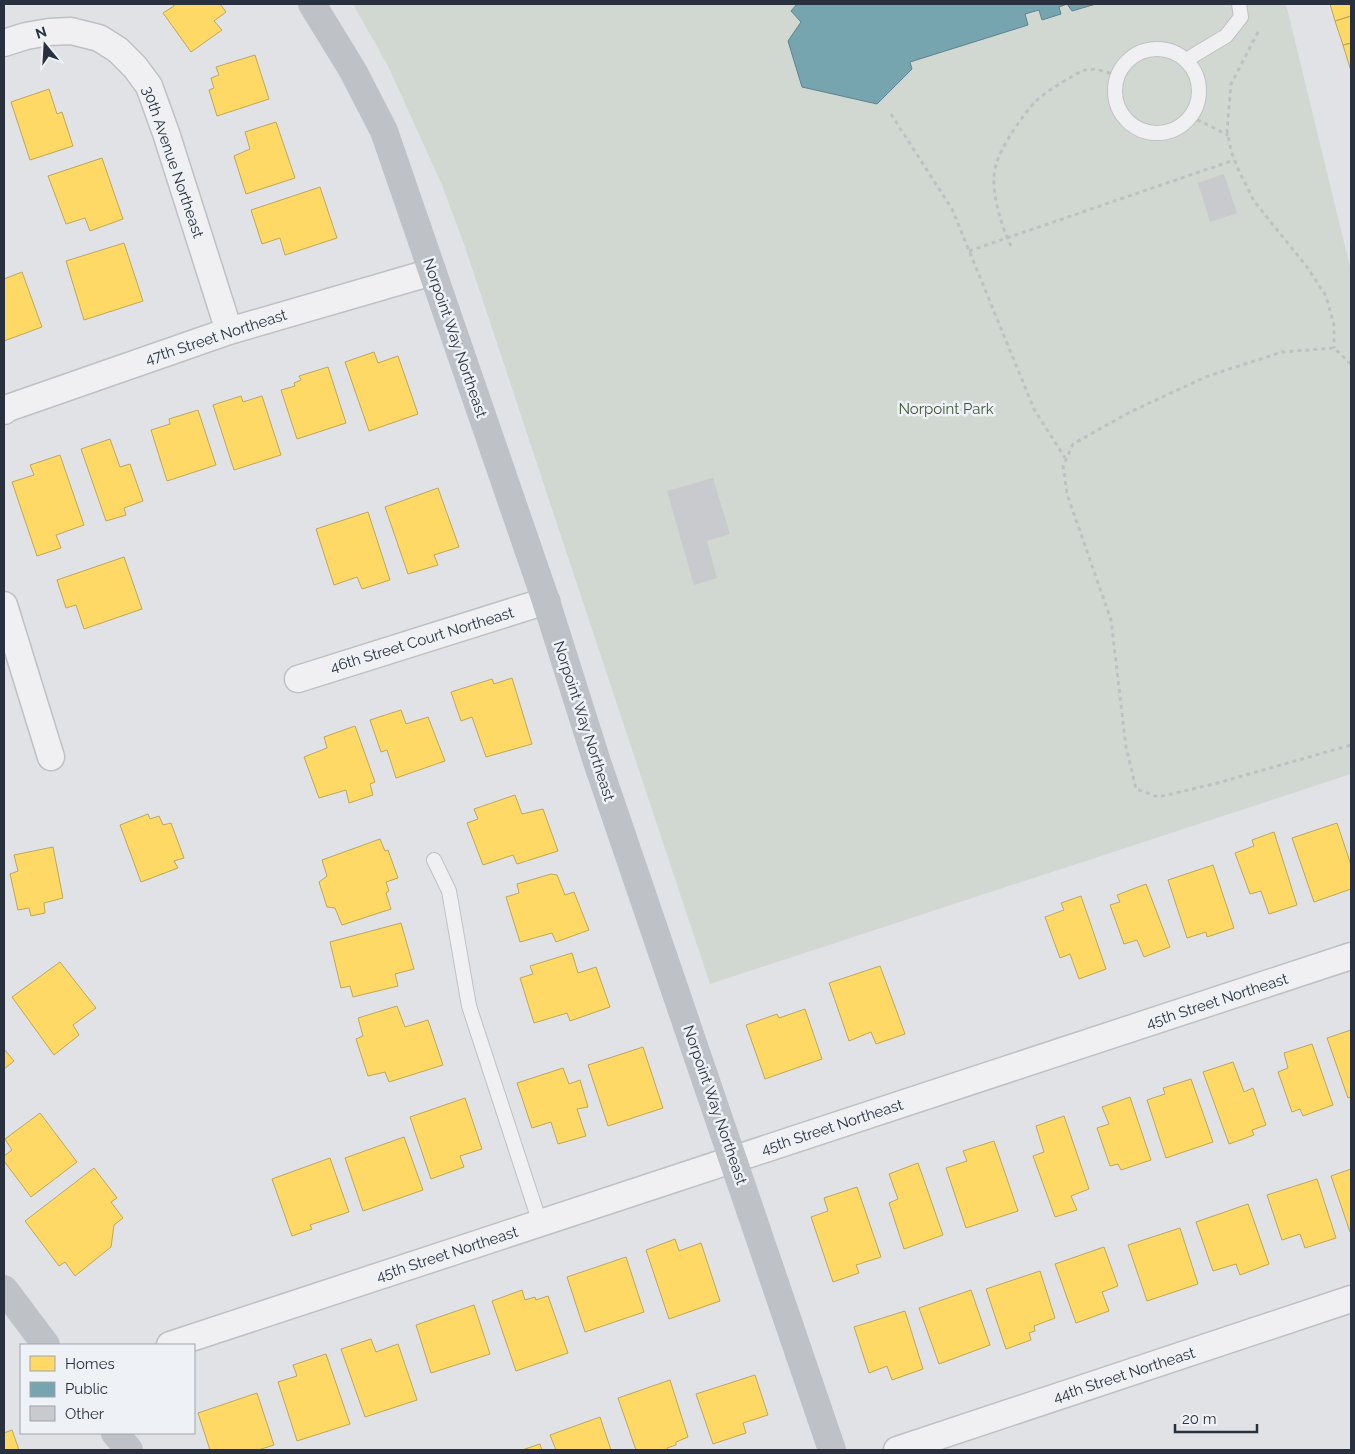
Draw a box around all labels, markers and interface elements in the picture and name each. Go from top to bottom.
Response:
north arrow [20,20,70,70]
text: N [33,23,49,42]
street label: 30th Avenue Northeast [139,84,207,240]
street label: Norpoint Way Northeast [419,256,491,420]
street label: 47th Street Northeast [143,306,289,368]
park label: Norpoint Park [898,400,994,418]
street label: 46th Street Court Northeast [328,603,516,677]
street label: Norpoint Way Northeast [550,639,618,803]
street label: 45th Street Northeast [1144,970,1290,1032]
street label: Norpoint Way Northeast [679,1023,751,1187]
street label: 45th Street Northeast [759,1096,905,1158]
street label: 45th Street Northeast [374,1223,520,1285]
legend [20,1344,195,1434]
street label: 44th Street Northeast [1051,1344,1197,1406]
text: Homes [65,1355,115,1373]
text: Public [65,1380,108,1398]
scale bar [1175,1402,1258,1434]
text: Other [65,1405,105,1423]
text: 20 m [1182,1410,1217,1428]

